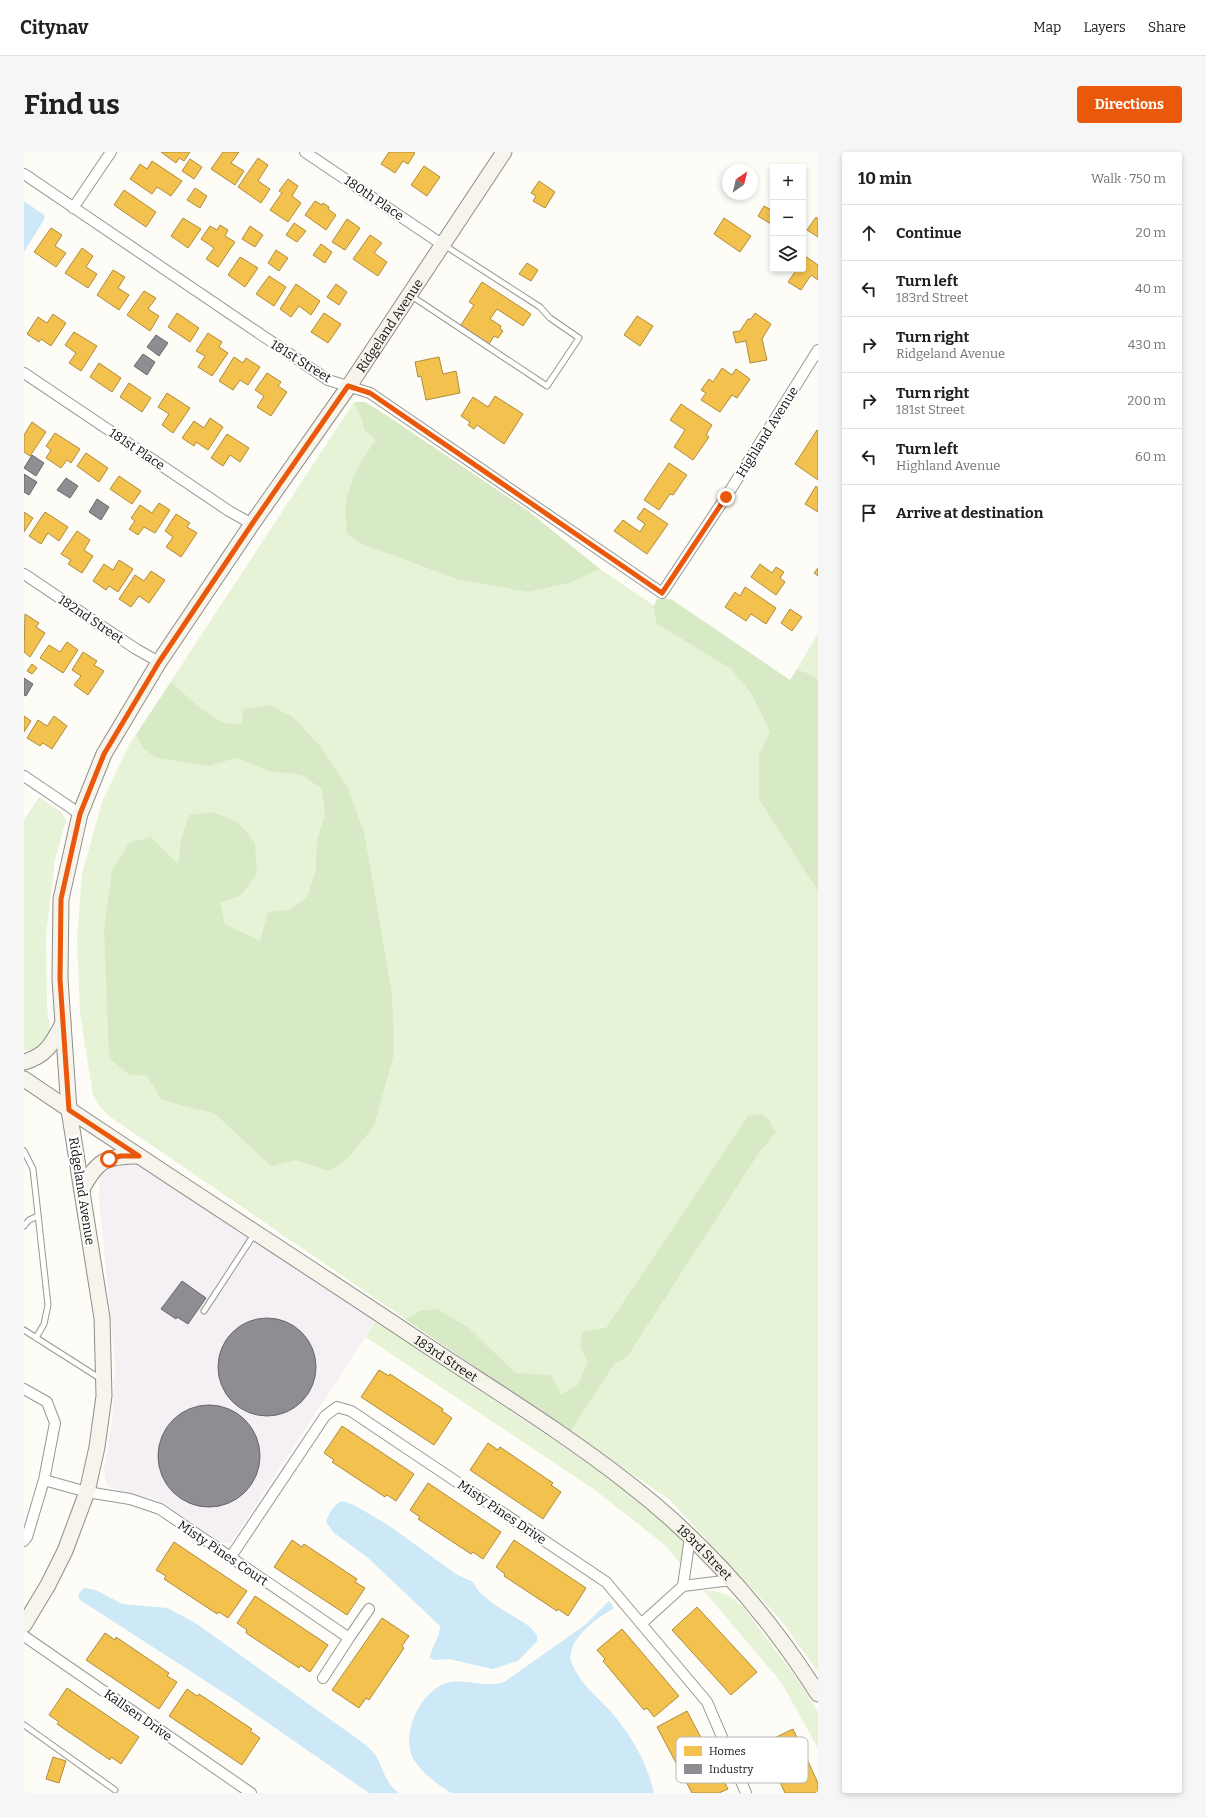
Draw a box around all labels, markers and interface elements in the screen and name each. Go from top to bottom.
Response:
text: Citynav [20,16,88,39]
text: Map [1033,19,1061,36]
text: Layers [1083,19,1126,36]
text: Share [1148,19,1186,36]
button: Directions [1077,86,1182,123]
text: Find us [24,88,120,121]
north arrow [722,164,758,200]
map controls [770,164,806,272]
button: + [770,164,806,200]
text: 10 min [858,168,912,189]
text: Walk · 750 m [1091,171,1166,186]
street label: 180th Place [341,173,407,223]
button: − [770,200,806,236]
icon: ahead [858,222,880,244]
text: Continue [896,224,962,242]
text: 20 m [1136,225,1166,240]
button: layers [770,236,806,272]
text: Turn left [896,272,958,290]
street label: Ridgeland Avenue [353,276,426,375]
icon: left [858,278,880,300]
text: 40 m [1135,281,1166,296]
text: 183rd Street [896,290,968,305]
text: Turn right [896,328,969,346]
icon: right [858,334,880,356]
street label: 181st Street [268,336,334,386]
text: 430 m [1128,337,1166,352]
text: Ridgeland Avenue [896,346,1005,361]
street label: Highland Avenue [733,384,801,480]
text: Turn right [896,384,969,402]
icon: right [858,390,880,412]
text: 200 m [1127,393,1166,408]
text: 181st Street [896,402,965,417]
street label: 181st Place [106,425,168,473]
text: Turn left [896,440,958,458]
icon: left [858,446,880,468]
text: 60 m [1135,449,1166,464]
text: Highland Avenue [896,458,1000,473]
route end [717,488,735,506]
icon: arrive [858,502,880,524]
text: Arrive at destination [896,504,1043,522]
street label: 182nd Street [56,592,127,646]
street label: Ridgeland Avenue [66,1136,98,1246]
route start [100,1150,118,1168]
street label: 183rd Street [412,1332,481,1384]
street label: Misty Pines Drive [455,1477,549,1547]
street label: Misty Pines Court [175,1517,271,1589]
street label: 183rd Street [674,1521,736,1583]
street label: Kallsen Drive [101,1686,175,1744]
legend [676,1737,808,1783]
text: Homes [709,1745,746,1758]
text: Industry [709,1763,753,1776]

